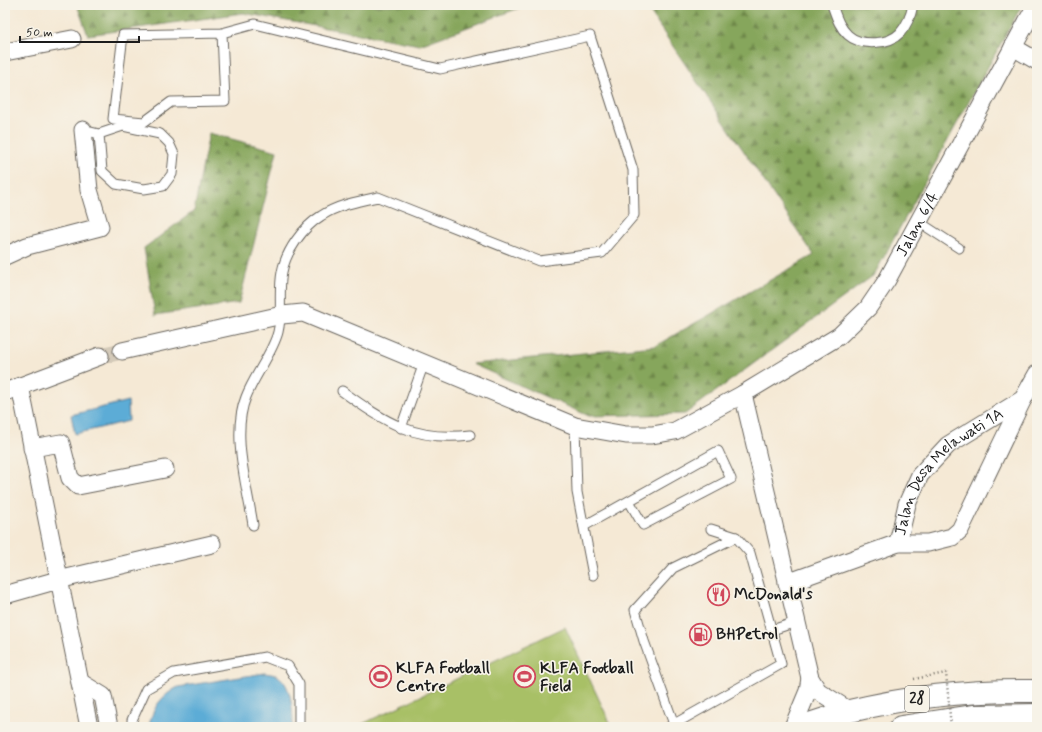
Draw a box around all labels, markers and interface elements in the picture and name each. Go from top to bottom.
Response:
scale bar [20,18,139,44]
text: 50 m [26,25,53,41]
street label: Jalan 6/4 [891,188,943,260]
street label: Jalan Desa Melawati 1A [890,403,1007,537]
restaurant icon: McDonald's [705,581,731,607]
place label: McDonald's [734,584,813,605]
fuel station icon: BHPetrol [687,621,713,647]
place label: BHPetrol [716,624,778,645]
place label: KLFA Football Centre [396,658,490,697]
place label: KLFA Football Field [540,658,634,697]
sports icon: KLFA Football Centre [368,664,394,690]
sports icon: KLFA Football Field [512,664,538,690]
road number: 28 [905,686,929,712]

